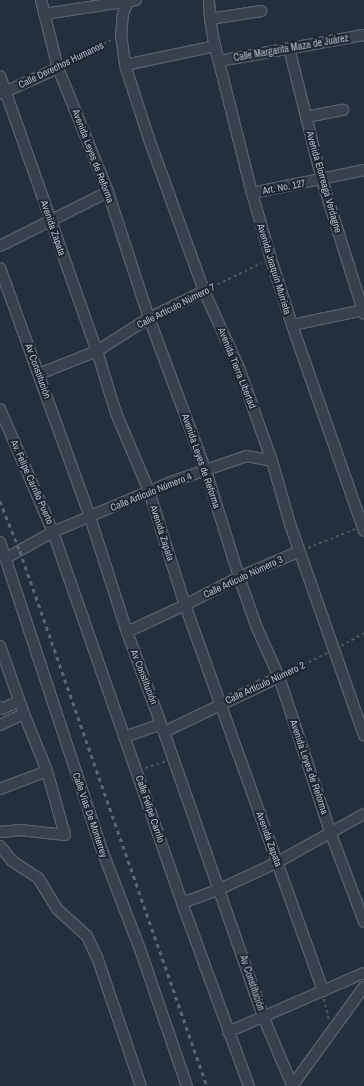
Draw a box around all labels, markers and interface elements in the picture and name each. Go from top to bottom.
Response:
street label: Calle Margarita Maza de Juárez [233,32,349,64]
street label: Calle Derechos Humanos [16,39,106,91]
street label: Avenida Leyes de Reforma [70,108,116,204]
street label: Avenida Elorreaga Verdagne [304,130,344,234]
street label: Art. No. 127 [261,177,307,197]
street label: Avenida Zapata [38,199,68,257]
street label: Avenida Joaquín Murrieta [254,222,294,316]
street label: Calle Artículo Número 7 [134,281,218,331]
street label: Avenida Tierra Libertad [215,326,259,410]
street label: Av Constitución [22,342,54,400]
street label: Avenida Leyes de Reforma [179,412,223,510]
street label: Av. Felipe Carrillo Puerto [8,438,56,526]
street label: Calle Artículo Número 4 [108,470,194,514]
street label: Avenida Zapata [147,504,177,562]
street label: Calle Artículo Número 3 [201,553,285,601]
street label: Av Constitución [128,648,160,706]
street label: Calle Artículo Número 2 [223,659,307,707]
street label: Avenida Leyes de Reforma [287,718,331,816]
street label: Calle Vías De Monterrey [70,771,110,859]
street label: Calle Felipe Carrilo [133,774,167,844]
street label: Avenida Zapata [253,810,285,868]
street label: Av Constitución [237,954,267,1012]

